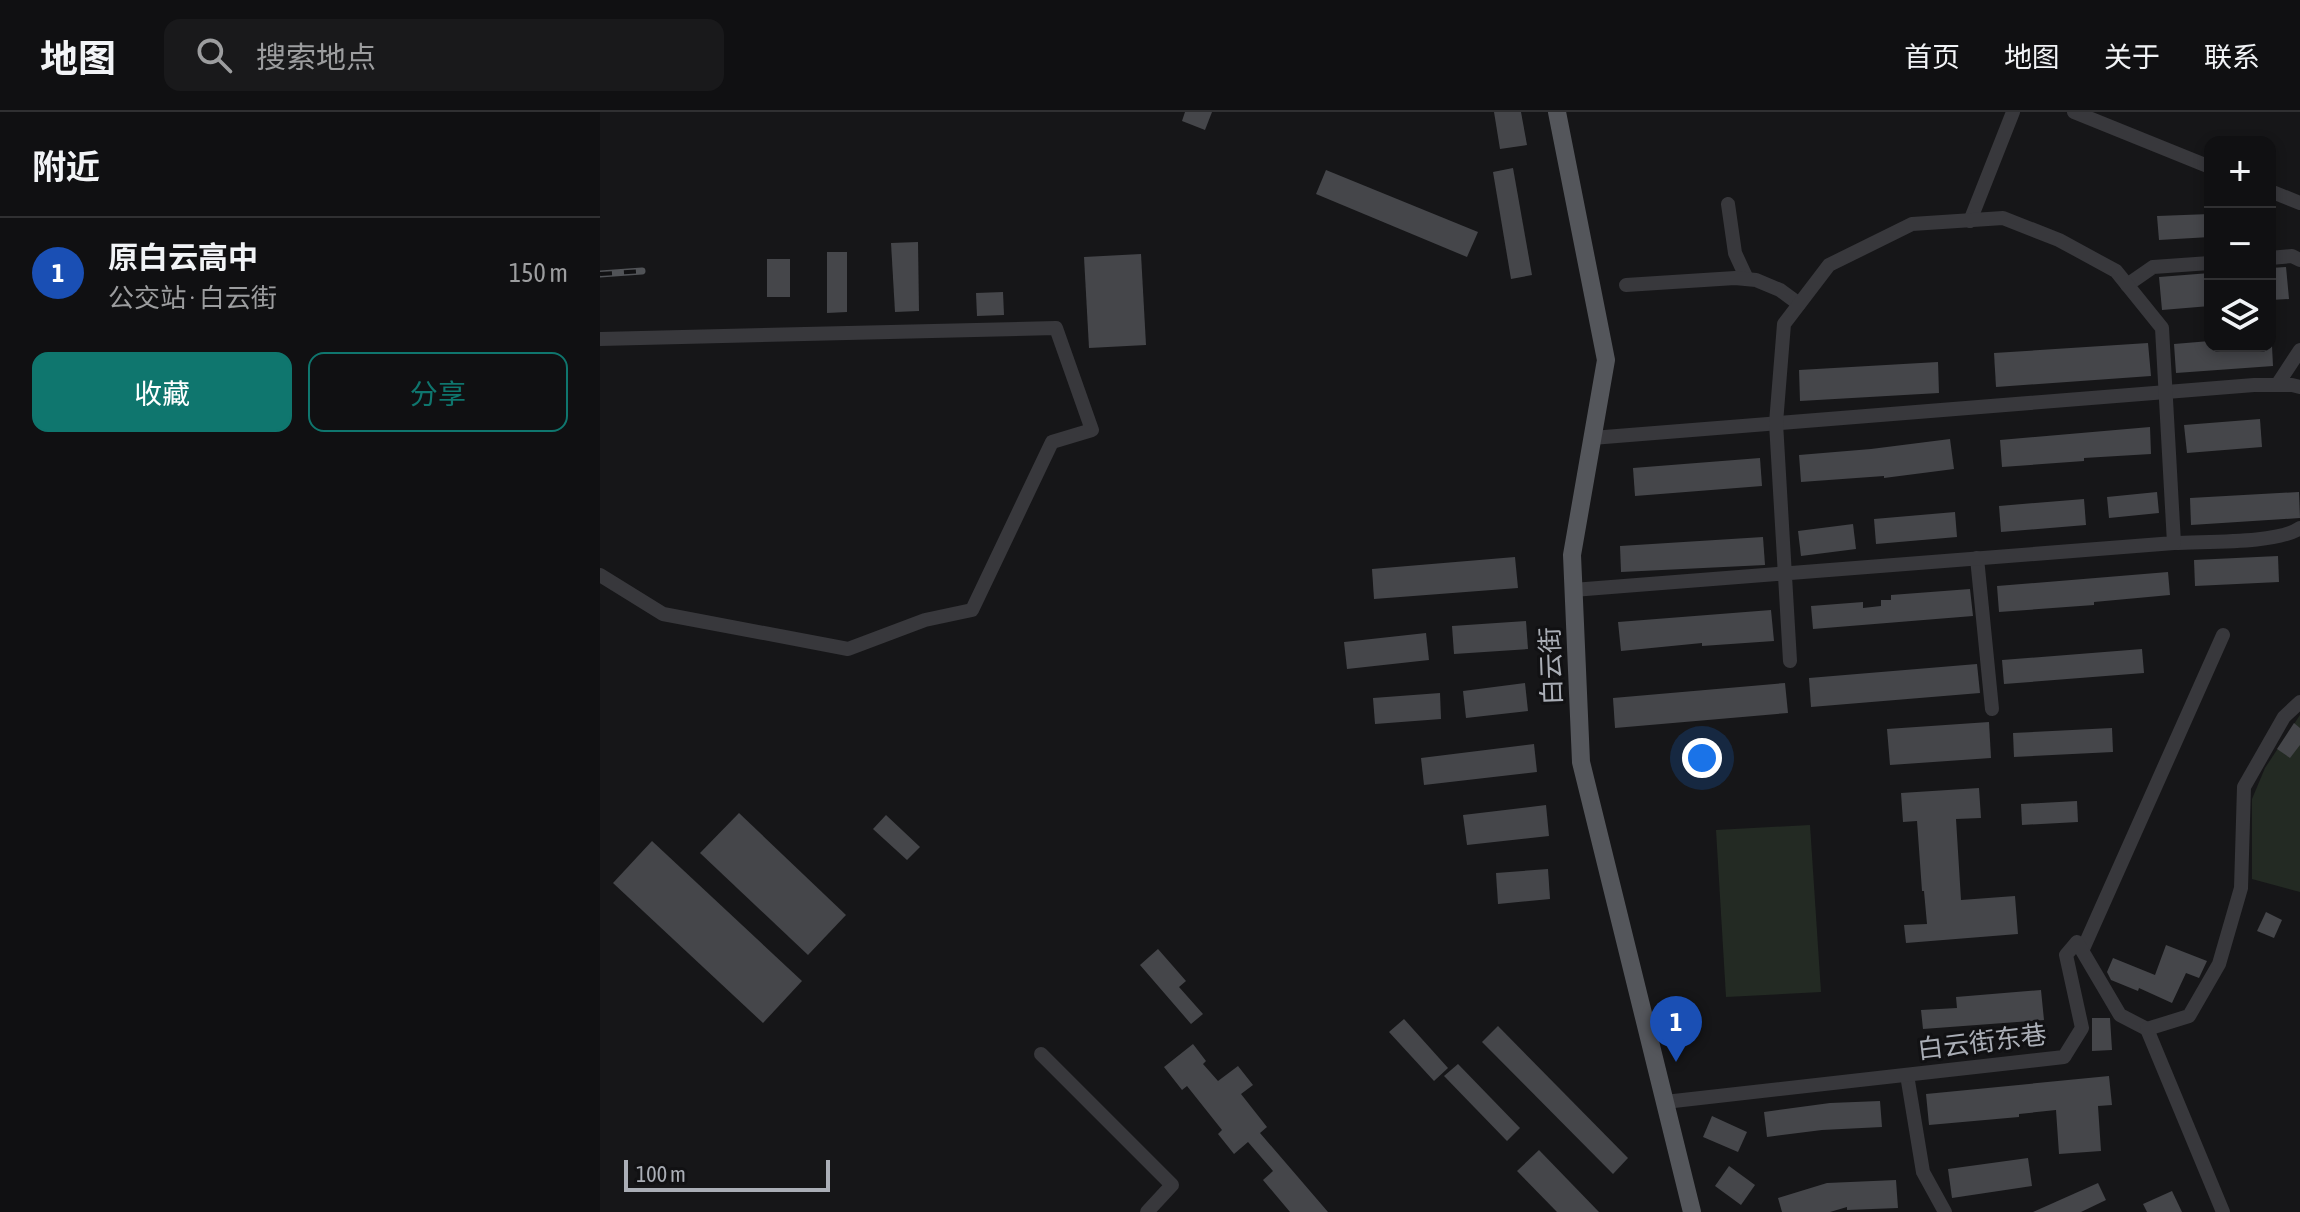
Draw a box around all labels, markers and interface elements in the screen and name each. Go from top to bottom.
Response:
search box [164,19,724,91]
icon: search [192,33,236,77]
text: 地图 [40,37,116,80]
text: 搜索地点 [256,40,376,74]
text: 首页 [1904,41,1960,73]
text: 地图 [2004,41,2060,73]
text: 关于 [2104,41,2160,73]
text: 联系 [2204,41,2260,73]
map controls [2204,136,2276,352]
button: + [2204,136,2276,208]
text: 附近 [32,147,100,186]
button: − [2204,208,2276,280]
text: 原白云高中 [108,240,258,274]
text: 1 [52,258,64,288]
text: 150 m [509,258,568,288]
button: layers [2204,280,2276,352]
text: 公交站 · 白云街 [108,283,277,313]
button: 收藏 [32,352,292,432]
button: 分享 [308,352,568,432]
street label: 白云街 [1535,626,1567,706]
your location [1682,738,1722,778]
pin: 1 [1650,996,1702,1062]
street label: 白云街东巷 [1916,1019,2048,1065]
scale bar [624,1156,830,1192]
text: 100 m [636,1161,686,1187]

